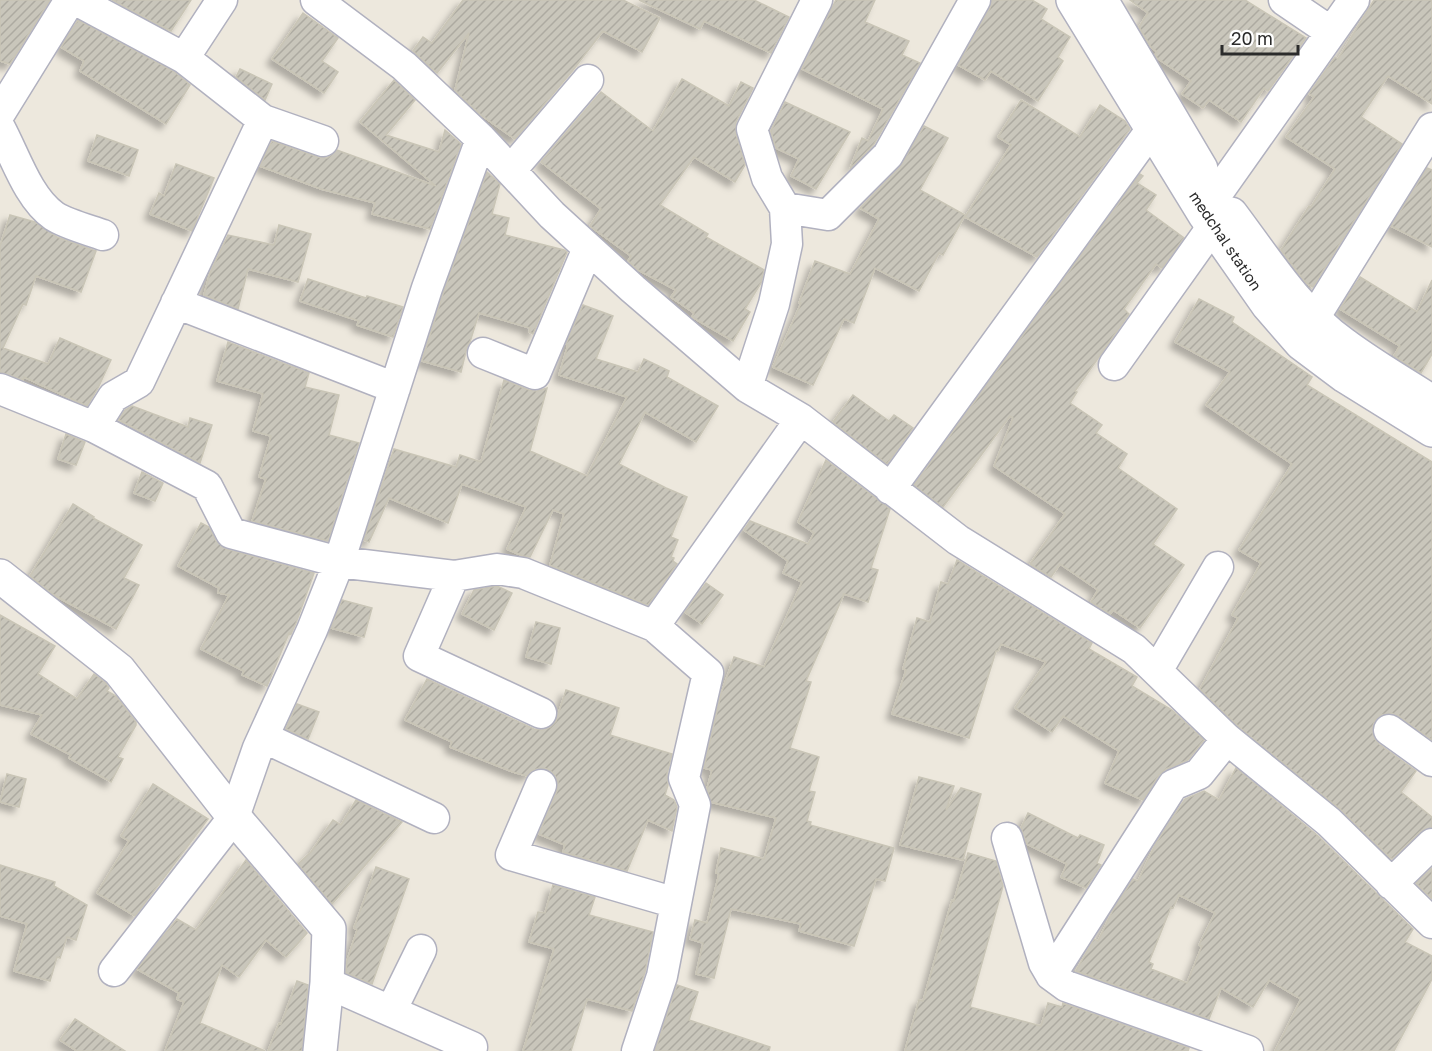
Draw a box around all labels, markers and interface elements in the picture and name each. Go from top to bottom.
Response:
scale bar [1222,18,1298,56]
text: 20 m [1231,27,1273,49]
street label: medchal station [1186,187,1266,294]

